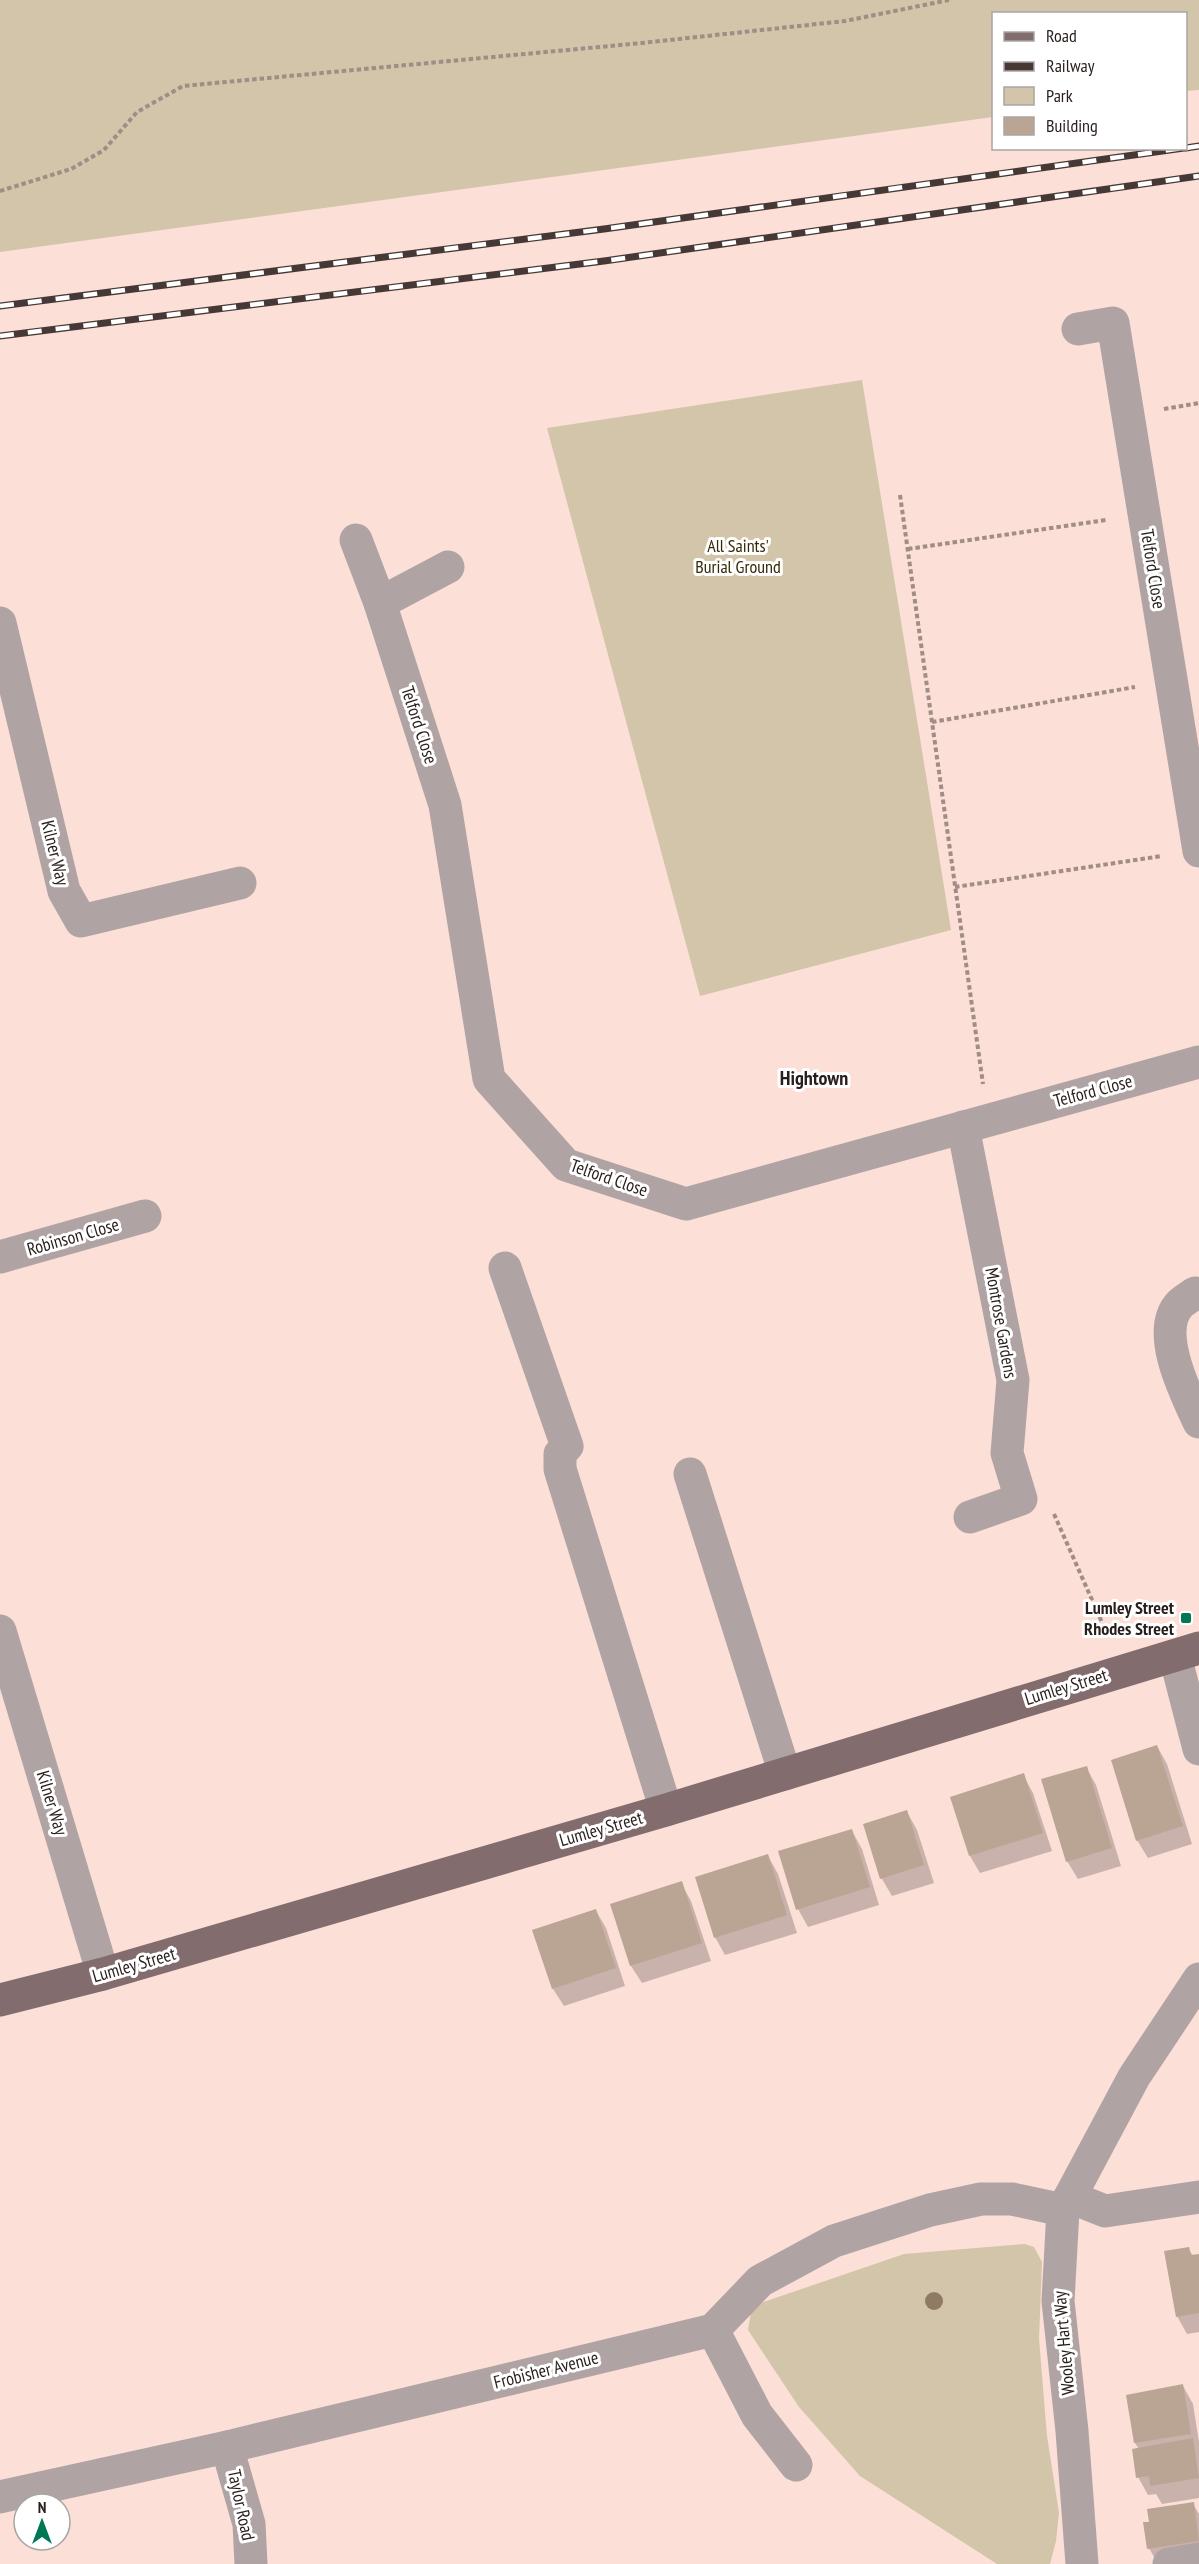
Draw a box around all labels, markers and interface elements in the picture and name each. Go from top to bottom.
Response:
legend [992,12,1187,150]
text: Road [1046,24,1077,47]
text: Railway [1046,54,1095,77]
text: Park [1046,84,1073,107]
text: Building [1046,114,1098,137]
street label: Telford Close [1136,527,1171,610]
park label: All Saints' Burial Ground [695,534,781,578]
street label: Telford Close [396,683,443,767]
street label: Kilner Way [36,818,75,888]
district label: Hightown [780,1065,848,1091]
street label: Telford Close [1051,1069,1135,1112]
street label: Telford Close [567,1154,651,1201]
street label: Robinson Close [24,1212,122,1261]
street label: Montrose Gardens [980,1266,1023,1380]
place label: Lumley Street Rhodes Street [1084,1596,1175,1640]
marker: Lumley Street Rhodes Street [1179,1611,1193,1625]
street label: Lumley Street [1022,1663,1110,1710]
street label: Kilner Way [32,1768,73,1838]
street label: Lumley Street [557,1806,645,1851]
street label: Lumley Street [90,1942,178,1987]
street label: Wooley Hart Way [1047,2290,1080,2396]
street label: Frobisher Avenue [491,2345,601,2394]
street label: Taylor Road [223,2467,260,2542]
north arrow [12,2492,72,2552]
text: N [38,2497,46,2517]

